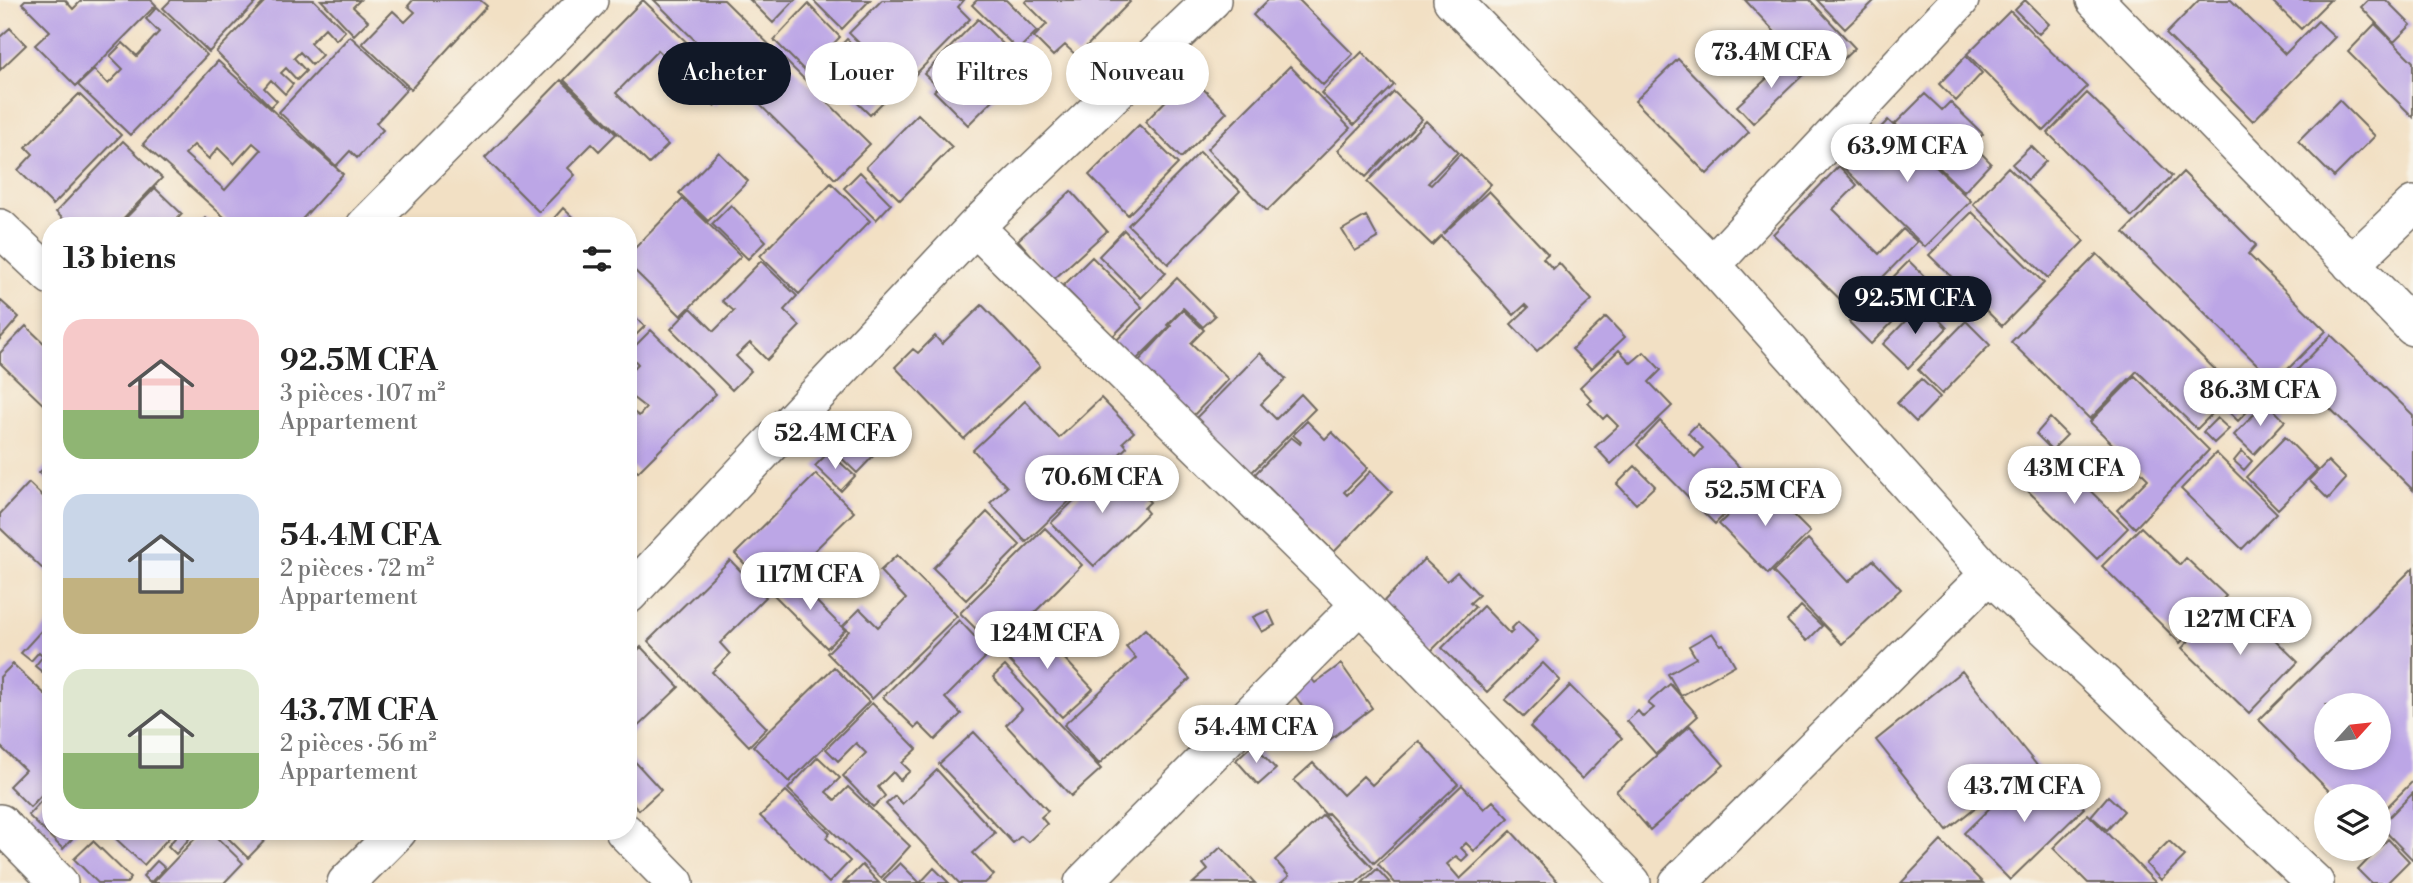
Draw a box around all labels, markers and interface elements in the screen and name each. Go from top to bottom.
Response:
pin: 73.4M CFA [1691,31,1851,90]
text: 73.4M CFA [1711,39,1831,67]
chip: Acheter [658,42,791,105]
chip: Louer [805,42,918,105]
chip: Filtres [932,42,1052,105]
chip: Nouveau [1066,42,1209,105]
pin: 63.9M CFA [1827,124,1987,184]
text: 63.9M CFA [1847,133,1967,161]
text: 13 biens [63,240,176,278]
icon: filters [578,240,616,278]
pin: 92.5M CFA [1835,276,1995,336]
text: 92.5M CFA [1855,285,1975,313]
text: 92.5M CFA [280,342,438,380]
icon: home [119,347,203,431]
pin: 86.3M CFA [2180,368,2340,428]
text: 86.3M CFA [2200,377,2320,405]
text: 3 pièces · 107 m² [280,380,445,408]
text: Appartement [280,408,418,436]
pin: 52.4M CFA [755,412,915,471]
text: 52.4M CFA [774,420,896,448]
pin: 43M CFA [2009,447,2139,506]
text: 43M CFA [2024,455,2124,483]
pin: 70.6M CFA [1022,456,1182,515]
text: 70.6M CFA [1041,464,1163,492]
pin: 52.5M CFA [1685,468,1845,528]
text: 52.5M CFA [1705,477,1825,505]
text: 54.4M CFA [280,517,441,555]
icon: home [119,522,203,606]
pin: 117M CFA [738,552,882,612]
text: 2 pièces · 72 m² [280,555,434,583]
text: 117M CFA [757,561,863,589]
text: Appartement [280,583,418,611]
pin: 127M CFA [2168,598,2312,657]
text: 127M CFA [2185,606,2295,634]
pin: 124M CFA [975,612,1119,671]
text: 124M CFA [990,620,1104,648]
text: 43.7M CFA [280,692,437,730]
north arrow [2314,693,2390,770]
map controls [2314,693,2391,861]
icon: home [119,697,203,781]
pin: 54.4M CFA [1176,706,1336,765]
text: 54.4M CFA [1194,714,1318,742]
text: 2 pièces · 56 m² [280,730,437,758]
text: Appartement [280,758,418,786]
pin: 43.7M CFA [1944,764,2104,824]
text: 43.7M CFA [1964,773,2084,801]
button: layers [2314,784,2391,861]

